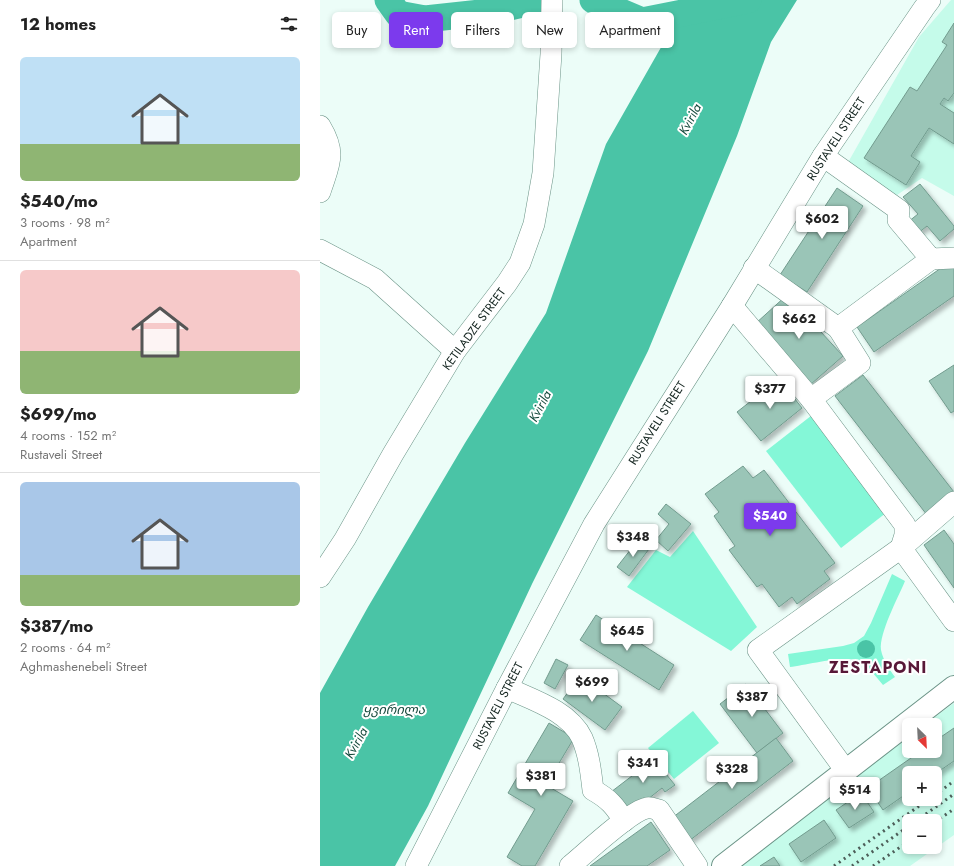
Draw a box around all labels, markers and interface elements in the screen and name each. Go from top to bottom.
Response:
text: 12 homes [20,12,96,36]
chip: Buy [332,12,381,48]
chip: Rent [389,12,443,48]
chip: Filters [451,12,514,48]
chip: New [522,12,577,48]
chip: Apartment [585,12,674,48]
icon: filters [278,13,300,35]
icon: home [124,83,196,155]
street label: RUSTAVELI STREET [802,93,870,184]
water label: Kvirila [674,100,706,138]
text: $540/mo [20,189,98,213]
pin: $602 [798,206,846,240]
text: $602 [805,209,839,228]
text: 3 rooms · 98 m² [20,213,110,232]
text: Apartment [20,232,77,251]
street label: KETILADZE STREET [438,284,510,374]
icon: home [124,296,196,368]
pin: $662 [775,306,823,340]
text: $662 [782,309,816,328]
pin: $377 [746,376,794,410]
street label: RUSTAVELI STREET [624,377,690,468]
text: $377 [754,379,786,398]
water label: Kvirila [524,387,556,425]
text: $699/mo [20,402,97,426]
text: 4 rooms · 152 m² [20,426,116,445]
text: Rustaveli Street [20,445,102,464]
pin: $540 [746,503,794,537]
text: $540 [753,506,787,525]
icon: home [124,508,196,580]
pin: $348 [609,524,657,558]
text: $348 [616,527,650,546]
text: $387/mo [20,614,93,638]
pin: $645 [603,618,651,652]
text: $645 [610,621,644,640]
text: 2 rooms · 64 m² [20,638,110,657]
district label: ZESTAPONI [829,656,927,679]
text: Aghmashenebeli Street [20,657,147,676]
street label: RUSTAVELI STREET [468,659,528,753]
pin: $699 [568,669,616,703]
text: $699 [575,672,609,691]
pin: $387 [728,684,776,718]
text: $387 [736,687,768,706]
water label: ყვირილა [363,700,426,719]
north arrow [902,718,942,758]
map controls [902,718,942,854]
water label: Kvirila [340,724,372,762]
pin: $341 [619,750,667,784]
text: $341 [627,753,659,772]
pin: $328 [708,756,756,790]
text: $328 [716,759,748,778]
pin: $381 [517,763,565,797]
text: $381 [526,766,556,785]
button: + [902,766,942,806]
pin: $514 [831,777,879,811]
text: $514 [839,780,871,799]
button: − [902,814,942,854]

